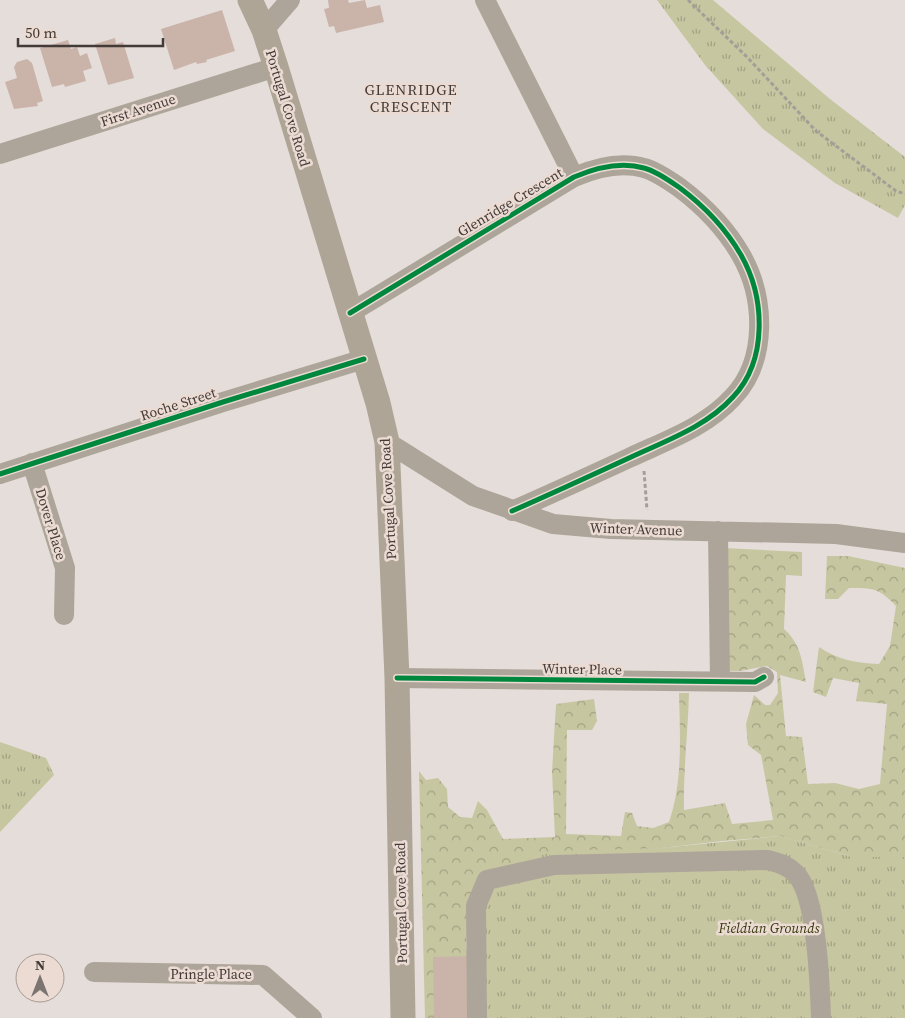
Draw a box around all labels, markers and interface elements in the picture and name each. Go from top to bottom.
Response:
scale bar [18,15,162,47]
text: 50 m [25,22,57,43]
street label: Portugal Cove Road [261,47,315,169]
district label: GLENRIDGE CRESCENT [365,79,457,117]
street label: First Avenue [98,88,178,132]
street label: Glenridge Crescent [454,162,567,241]
street label: Roche Street [138,382,219,426]
street label: Portugal Cove Road [375,438,401,560]
street label: Dover Place [31,486,71,562]
street label: Winter Avenue [589,517,683,541]
street label: Winter Place [542,658,622,680]
street label: Portugal Cove Road [390,842,412,964]
park label: Fieldian Grounds [718,918,820,938]
north arrow [15,953,65,1003]
text: N [35,955,45,975]
street label: Pringle Place [170,964,252,984]

